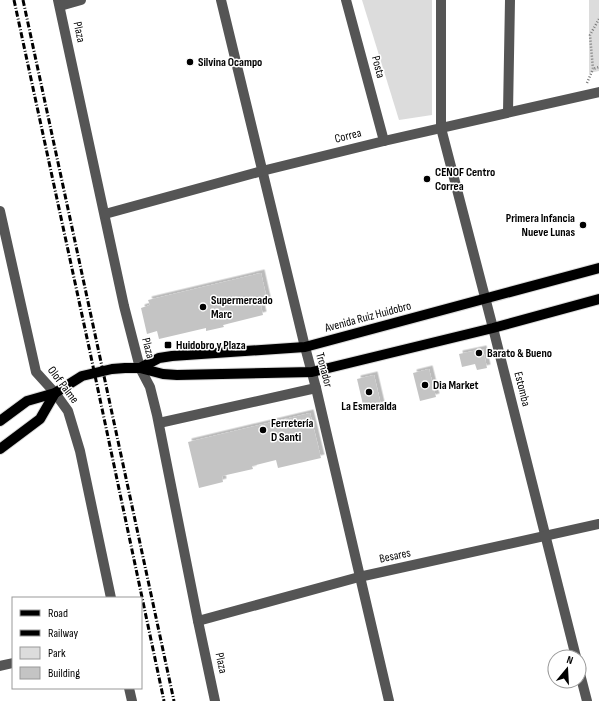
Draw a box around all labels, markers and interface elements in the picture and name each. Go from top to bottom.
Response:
street label: Plaza [69,20,89,44]
street label: Posta [368,54,388,80]
place label: Silvina Ocampo [198,55,262,70]
marker: Silvina Ocampo [185,57,195,67]
street label: Correa [333,125,363,147]
place label: CENOF Centro Correa [435,165,495,194]
marker: CENOF Centro Correa [422,174,432,184]
place label: Primera Infancia Nueve Lunas [506,211,575,240]
marker: Primera Infancia Nueve Lunas [578,220,588,230]
place label: Supermercado Marc [211,293,273,322]
street label: Avenida Ruiz Huidobro [322,298,413,336]
marker: Supermercado Marc [198,302,208,312]
street label: Plaza [138,336,158,360]
place label: Huidobro y Plaza [176,338,246,353]
marker: Huidobro y Plaza [163,340,173,350]
place label: Barato & Bueno [487,346,552,361]
marker: Barato & Bueno [474,348,484,358]
street label: Tronador [312,351,336,390]
street label: Olof Palme [44,363,82,407]
street label: Estomba [510,370,534,408]
place label: Dia Market [433,378,479,393]
marker: Dia Market [420,380,430,390]
marker: La Esmeralda [364,387,374,397]
place label: La Esmeralda [341,399,397,414]
place label: Ferretería D Santi [271,416,313,445]
marker: Ferretería D Santi [258,425,268,435]
street label: Besares [378,545,412,567]
legend [12,597,142,689]
text: Road [48,606,68,621]
text: Railway [48,626,79,641]
text: Park [48,646,66,661]
north arrow [547,649,587,689]
street label: Plaza [211,651,231,675]
text: N [565,653,575,667]
text: Building [48,666,80,681]

